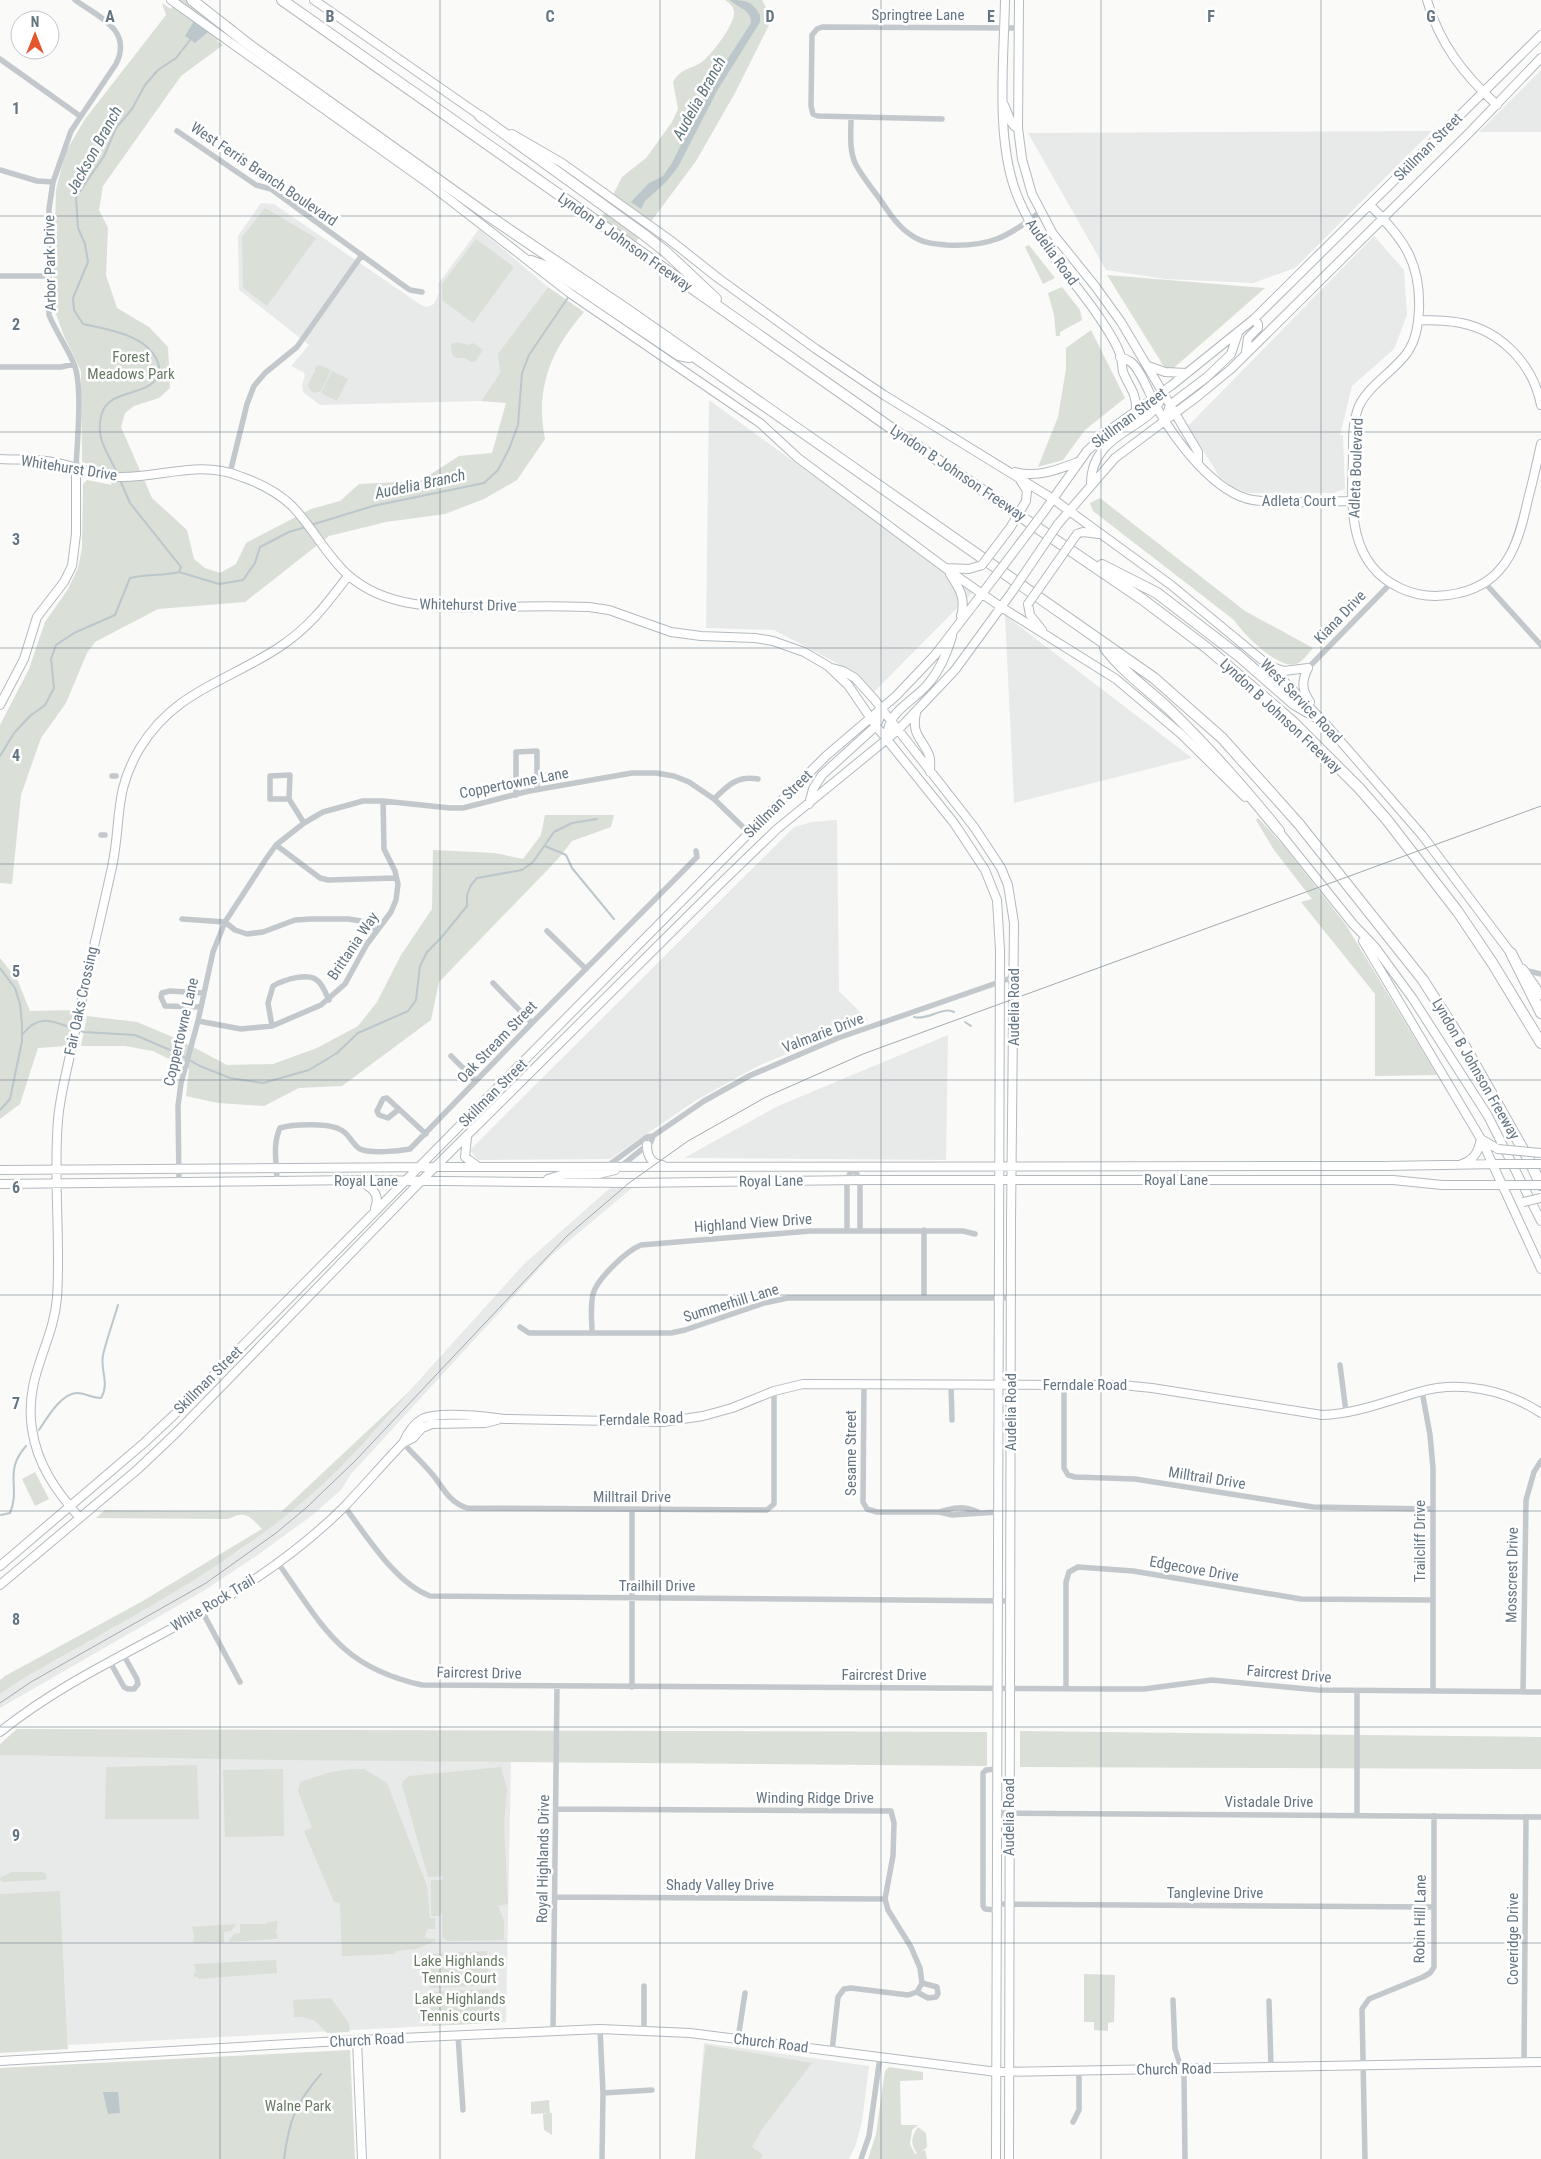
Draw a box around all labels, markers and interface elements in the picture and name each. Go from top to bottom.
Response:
street label: Springtree Lane [872,6,964,24]
text: A [105,7,115,26]
text: B [326,7,335,26]
text: C [545,7,555,26]
text: D [765,7,775,26]
text: E [987,7,995,26]
text: F [1207,7,1215,26]
text: G [1426,7,1436,26]
north arrow [10,10,60,60]
text: N [31,14,39,30]
water label: Audelia Branch [668,53,730,144]
text: 1 [12,99,20,118]
water label: Jackson Branch [62,103,126,197]
street label: Skillman Street [1390,109,1466,185]
street label: West Ferris Branch Boulevard [187,118,341,230]
street label: Lyndon B Johnson Freeway [554,189,696,295]
street label: Arbor Park Drive [40,215,60,311]
street label: Audelia Road [1022,215,1082,289]
text: 2 [12,315,20,334]
park label: Forest Meadows Park [87,348,175,383]
street label: Skillman Street [1088,384,1170,452]
street label: Adleta Boulevard [1345,418,1367,518]
street label: Lyndon B Johnson Freeway [887,421,1029,525]
street label: Whitehurst Drive [20,452,118,484]
water label: Audelia Branch [372,465,467,503]
street label: Adleta Court [1262,492,1336,510]
text: 3 [12,530,20,549]
street label: Kiana Drive [1310,587,1370,647]
street label: Whitehurst Drive [419,595,517,615]
street label: Lyndon B Johnson Freeway [1216,655,1346,777]
street label: West Service Road [1256,655,1346,747]
text: 4 [12,746,20,765]
street label: Coppertowne Lane [458,764,570,802]
street label: Skillman Street [740,766,816,842]
street label: Brittania Way [324,909,382,983]
street label: Fair Oaks Crossing [61,945,101,1057]
text: 5 [12,962,20,981]
street label: Audelia Road [1005,968,1023,1046]
street label: Coppertowne Lane [160,976,202,1088]
street label: Lyndon B Johnson Freeway [1428,995,1524,1143]
street label: Oak Stream Street [453,997,541,1087]
street label: Valmarie Drive [780,1009,866,1057]
street label: Skillman Street [455,1055,531,1131]
street label: Royal Lane [739,1171,803,1191]
street label: Royal Lane [1144,1171,1208,1189]
street label: Royal Lane [334,1172,398,1190]
text: 6 [12,1178,20,1197]
street label: Highland View Drive [693,1210,813,1236]
street label: Summerhill Lane [681,1280,781,1326]
street label: Skillman Street [170,1342,246,1418]
street label: Audelia Road [1002,1373,1020,1451]
street label: Ferndale Road [1043,1376,1127,1394]
text: 7 [12,1394,20,1413]
street label: Ferndale Road [598,1409,684,1429]
street label: Sesame Street [842,1410,860,1496]
street label: Milltrail Drive [1167,1463,1247,1493]
street label: Milltrail Drive [593,1488,671,1506]
street label: Trailcliff Drive [1411,1500,1429,1582]
street label: Mosscrest Drive [1502,1527,1522,1623]
street label: Edgecove Drive [1148,1552,1240,1586]
street label: White Rock Trail [168,1571,258,1635]
street label: Trailhill Drive [619,1577,695,1595]
text: 8 [12,1610,20,1629]
street label: Faircrest Drive [1246,1661,1332,1687]
street label: Faircrest Drive [436,1663,522,1683]
street label: Faircrest Drive [841,1666,927,1684]
street label: Audelia Road [1000,1778,1018,1856]
street label: Winding Ridge Drive [756,1789,874,1807]
street label: Vistadale Drive [1225,1793,1313,1811]
street label: Royal Highlands Drive [533,1795,553,1923]
text: 9 [12,1826,20,1845]
street label: Robin Hill Lane [1410,1874,1430,1964]
street label: Shady Valley Drive [666,1876,774,1894]
street label: Tanglevine Drive [1167,1884,1263,1902]
street label: Coveridge Drive [1504,1893,1522,1985]
park label: Lake Highlands Tennis Court [414,1952,505,1987]
park label: Lake Highlands Tennis courts [415,1990,506,2025]
street label: Church Road [329,2029,405,2051]
street label: Church Road [733,2029,809,2057]
street label: Church Road [1136,2059,1212,2079]
park label: Walne Park [265,2097,331,2115]

